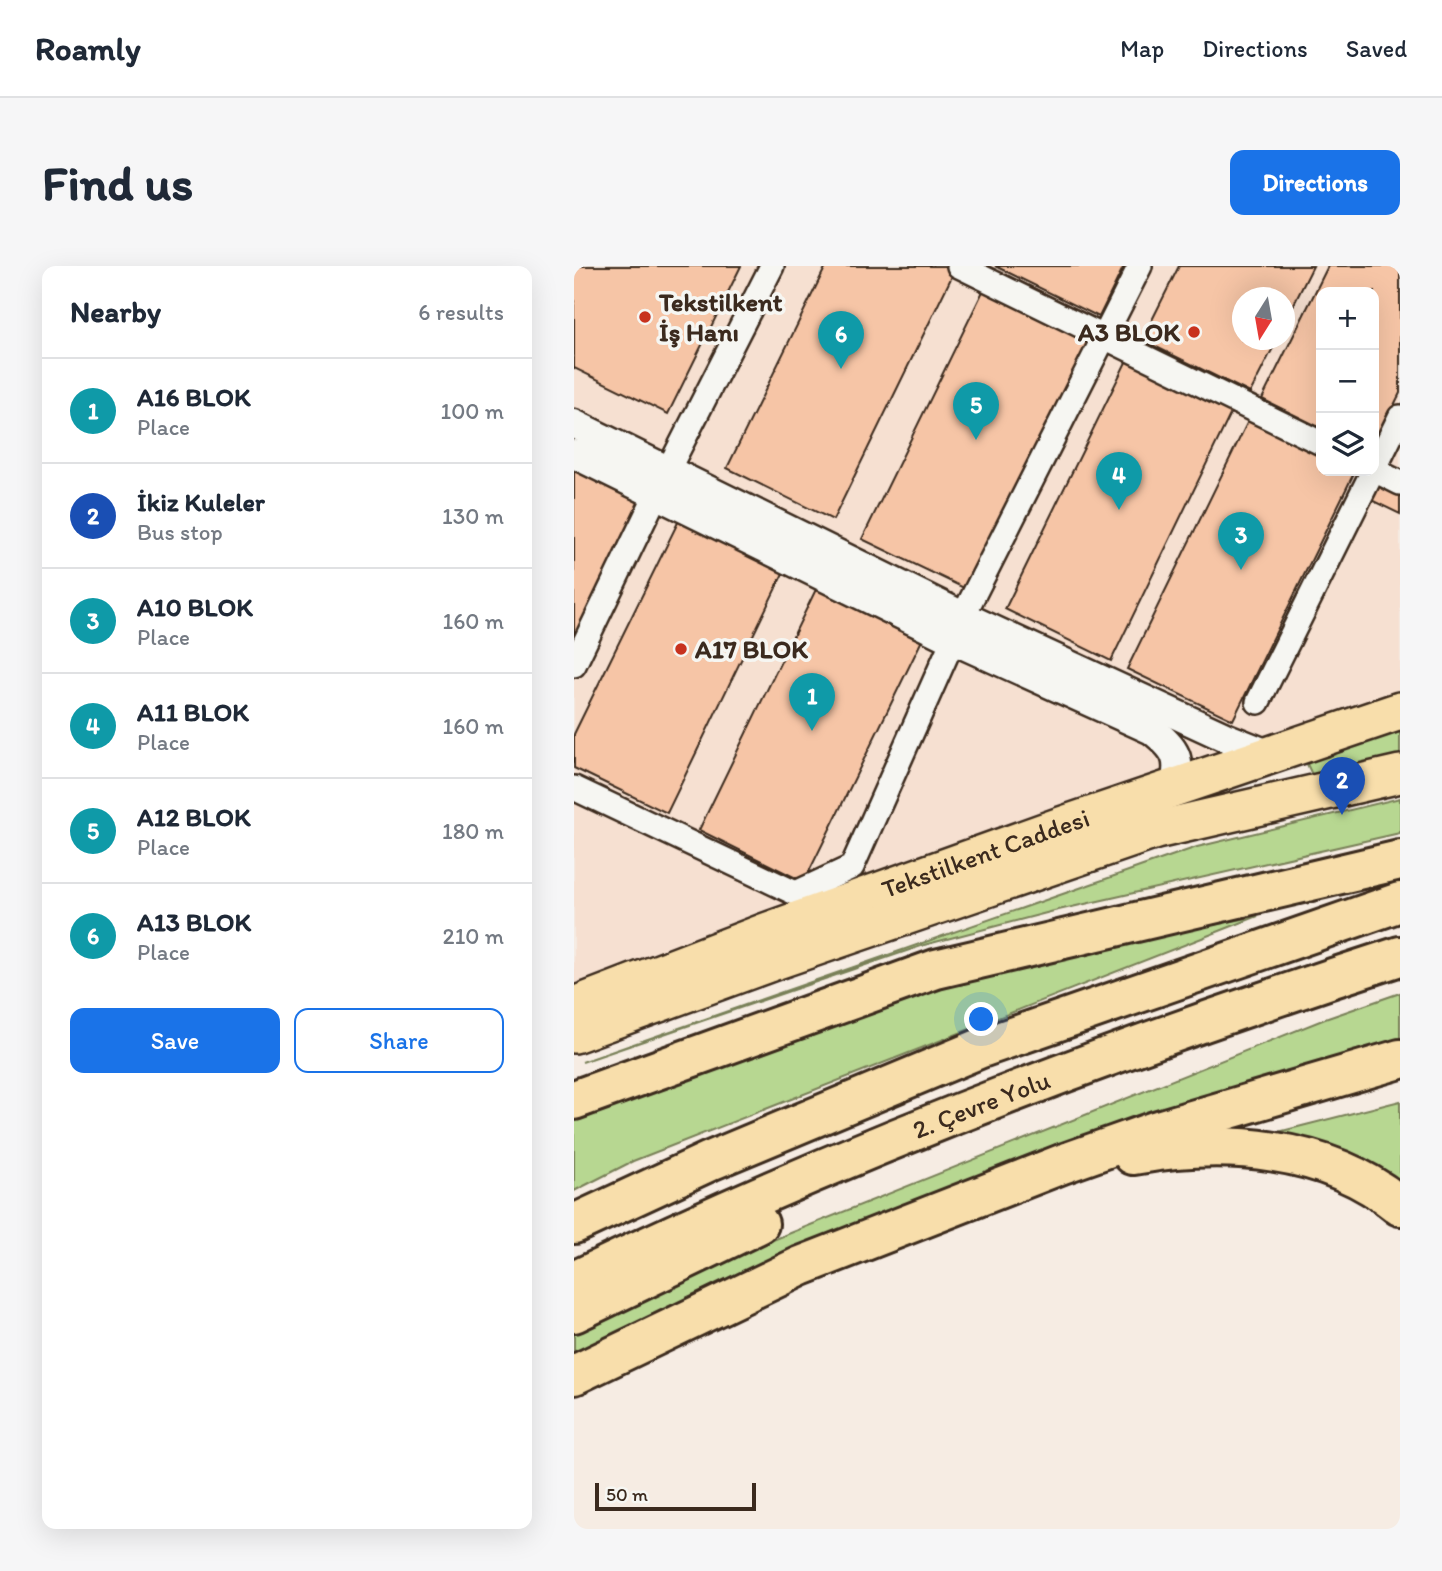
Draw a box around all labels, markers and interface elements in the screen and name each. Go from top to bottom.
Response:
text: Roamly [35,29,141,68]
text: Map [1120,34,1164,63]
text: Directions [1202,34,1308,63]
text: Saved [1346,34,1407,63]
button: Directions [1230,150,1400,215]
text: Find us [42,153,193,212]
place label: Tekstilkent İş Hanı [658,286,783,348]
north arrow [1232,287,1295,350]
map controls [1316,287,1379,476]
button: + [1316,287,1379,350]
text: Nearby [70,293,161,330]
text: 6 results [418,298,504,326]
marker: Tekstilkent İş Hanı [637,309,653,325]
pin: 6 [818,311,864,369]
place label: A3 BLOK [1077,316,1180,348]
marker: A3 BLOK [1186,324,1202,340]
button: − [1316,350,1379,413]
text: A16 BLOK [137,381,251,413]
pin: 5 [953,382,999,440]
text: 1 [88,397,98,425]
text: 100 m [440,397,504,425]
text: Place [137,413,190,441]
button: layers [1316,413,1379,476]
pin: 4 [1096,452,1142,510]
text: İkiz Kuleler [137,486,265,518]
text: 2 [87,502,99,530]
text: 130 m [442,502,504,530]
pin: 3 [1218,512,1264,570]
text: Bus stop [137,518,223,546]
text: A10 BLOK [137,591,253,623]
text: 3 [87,607,99,635]
text: 160 m [442,607,504,635]
text: Place [137,623,190,651]
place label: A17 BLOK [694,633,808,665]
marker: A17 BLOK [673,641,689,657]
pin: 1 [789,673,835,731]
text: A11 BLOK [137,696,249,728]
text: 4 [86,712,100,740]
text: 160 m [442,712,504,740]
text: Place [137,728,190,756]
pin: 2 [1319,757,1365,815]
text: A12 BLOK [137,801,251,833]
street label: Tekstilkent Caddesi [877,802,1094,905]
text: 5 [87,817,99,845]
text: 180 m [442,817,504,845]
text: Place [137,833,190,861]
text: A13 BLOK [137,906,251,938]
text: 6 [87,922,99,950]
text: 210 m [443,922,504,950]
text: Place [137,938,190,966]
your location [964,1002,998,1036]
button: Save [70,1008,280,1073]
button: Share [294,1008,504,1073]
street label: 2. Çevre Yolu [908,1063,1055,1146]
scale bar [595,1480,756,1512]
text: 50 m [606,1483,648,1506]

